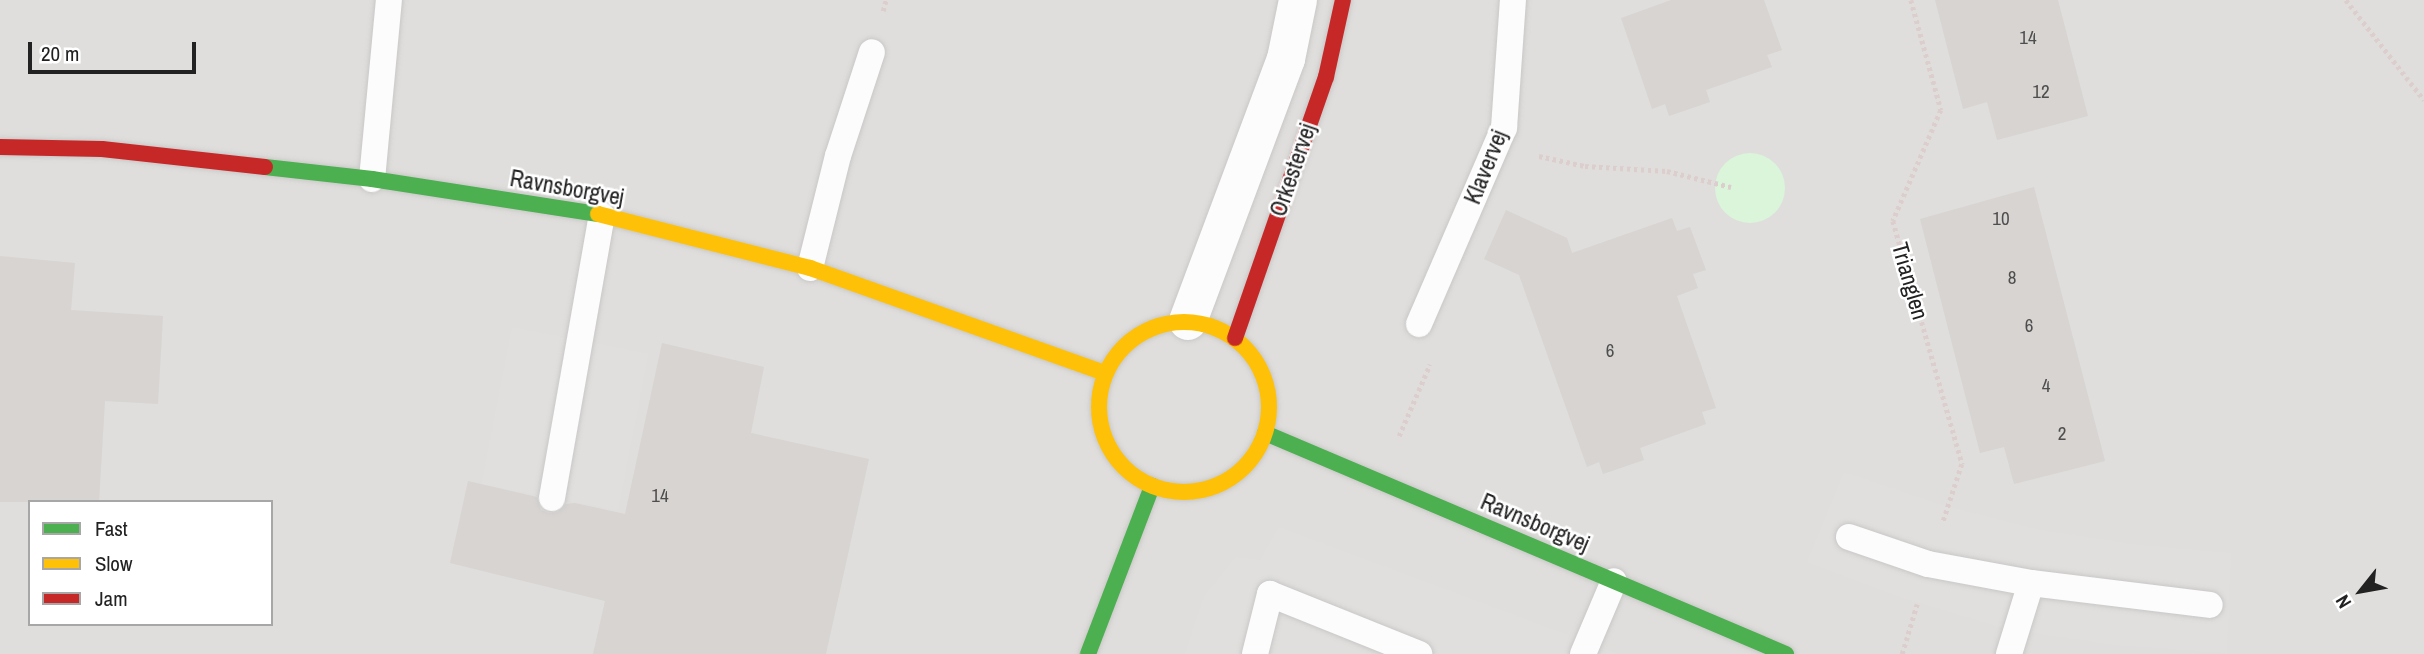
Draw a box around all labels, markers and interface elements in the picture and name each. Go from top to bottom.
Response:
house number: 14 [2019,27,2037,49]
scale bar [32,28,200,72]
text: 20 m [41,39,79,68]
house number: 12 [2032,81,2050,103]
street label: Orkestervej [1264,120,1322,220]
street label: Klavervej [1459,126,1513,208]
street label: Ravnsborgvej [508,164,626,212]
house number: 10 [1992,208,2010,230]
street label: Trianglen [1886,239,1934,323]
house number: 8 [2008,267,2016,289]
house number: 6 [2025,315,2033,337]
house number: 6 [1606,340,1614,362]
house number: 4 [2042,375,2050,397]
house number: 2 [2058,423,2066,445]
house number: 14 [651,485,669,507]
street label: Ravnsborgvej [1477,488,1593,558]
legend [28,500,273,626]
text: Fast [95,514,128,543]
text: Slow [95,549,132,578]
north arrow [2326,556,2396,626]
text: Jam [95,584,128,613]
text: N [2329,590,2357,613]

